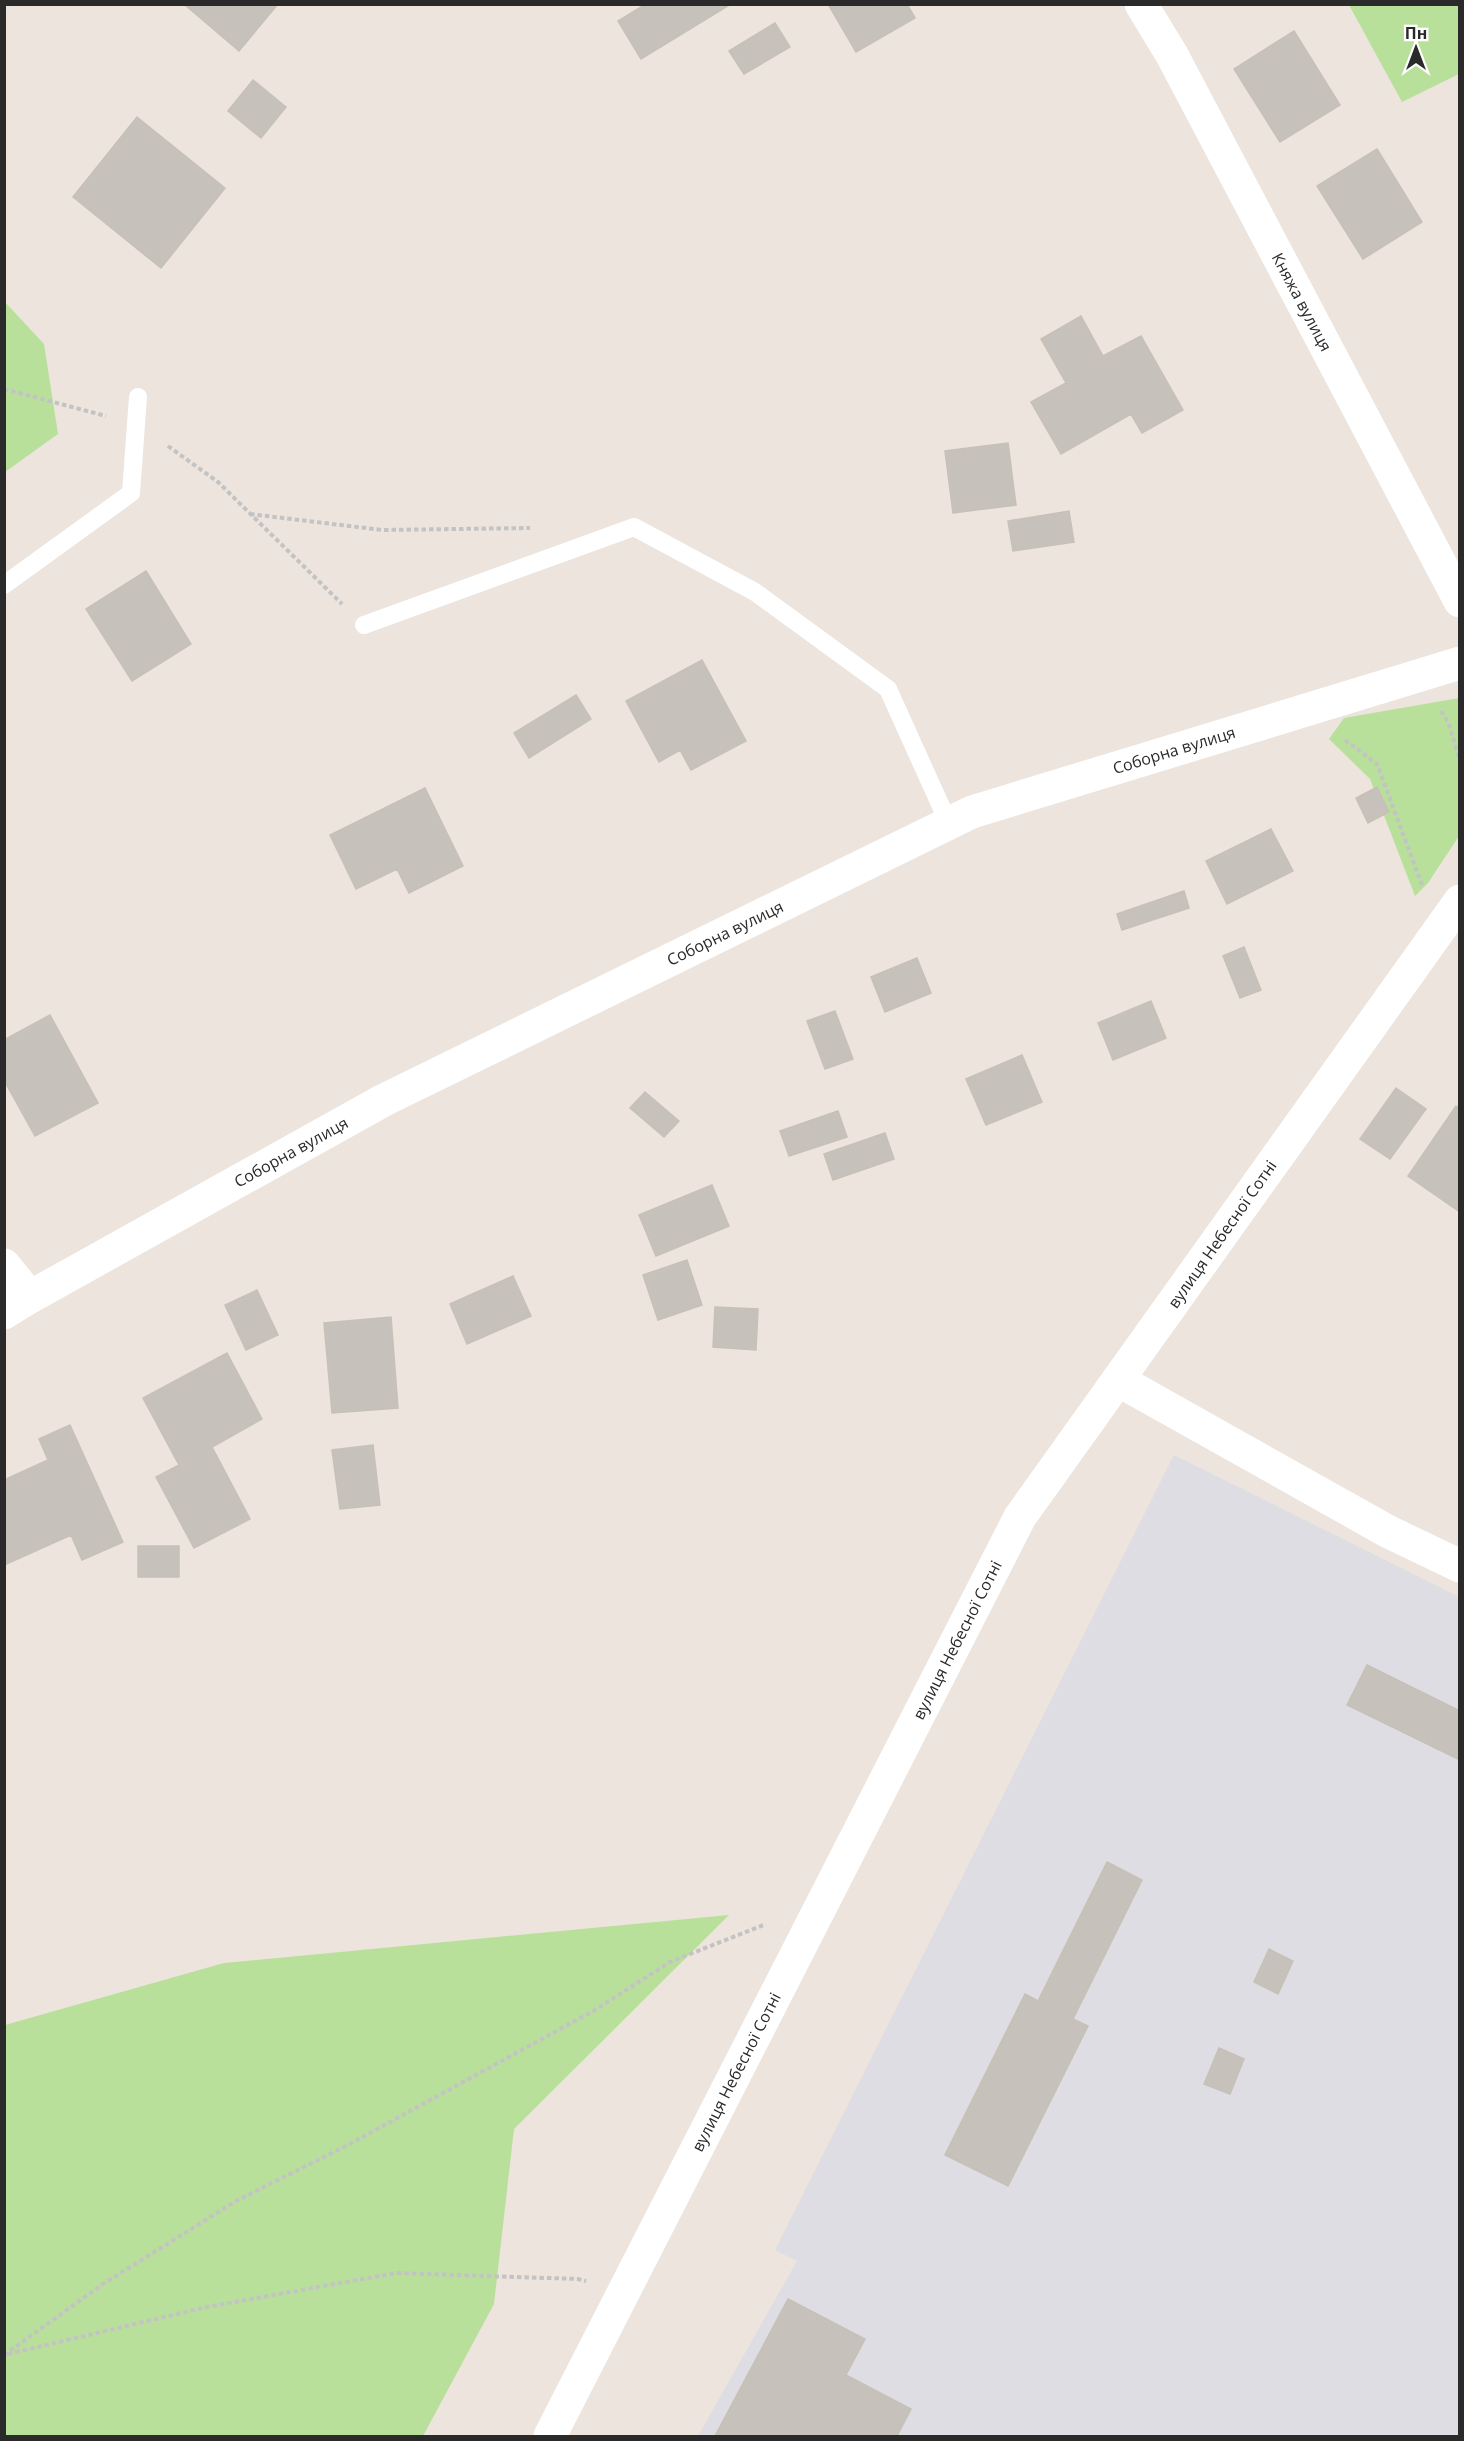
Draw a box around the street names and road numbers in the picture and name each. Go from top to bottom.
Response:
street label: Княжа вулиця [1267,249,1337,355]
street label: Соборна вулиця [1110,721,1238,779]
street label: Соборна вулиця [663,895,787,971]
street label: Соборна вулиця [230,1112,352,1192]
street label: вулиця Небесної Сотні [1163,1156,1281,1312]
street label: вулиця Небесної Сотні [907,1557,1007,1723]
street label: вулиця Небесної Сотні [686,1989,786,2155]

